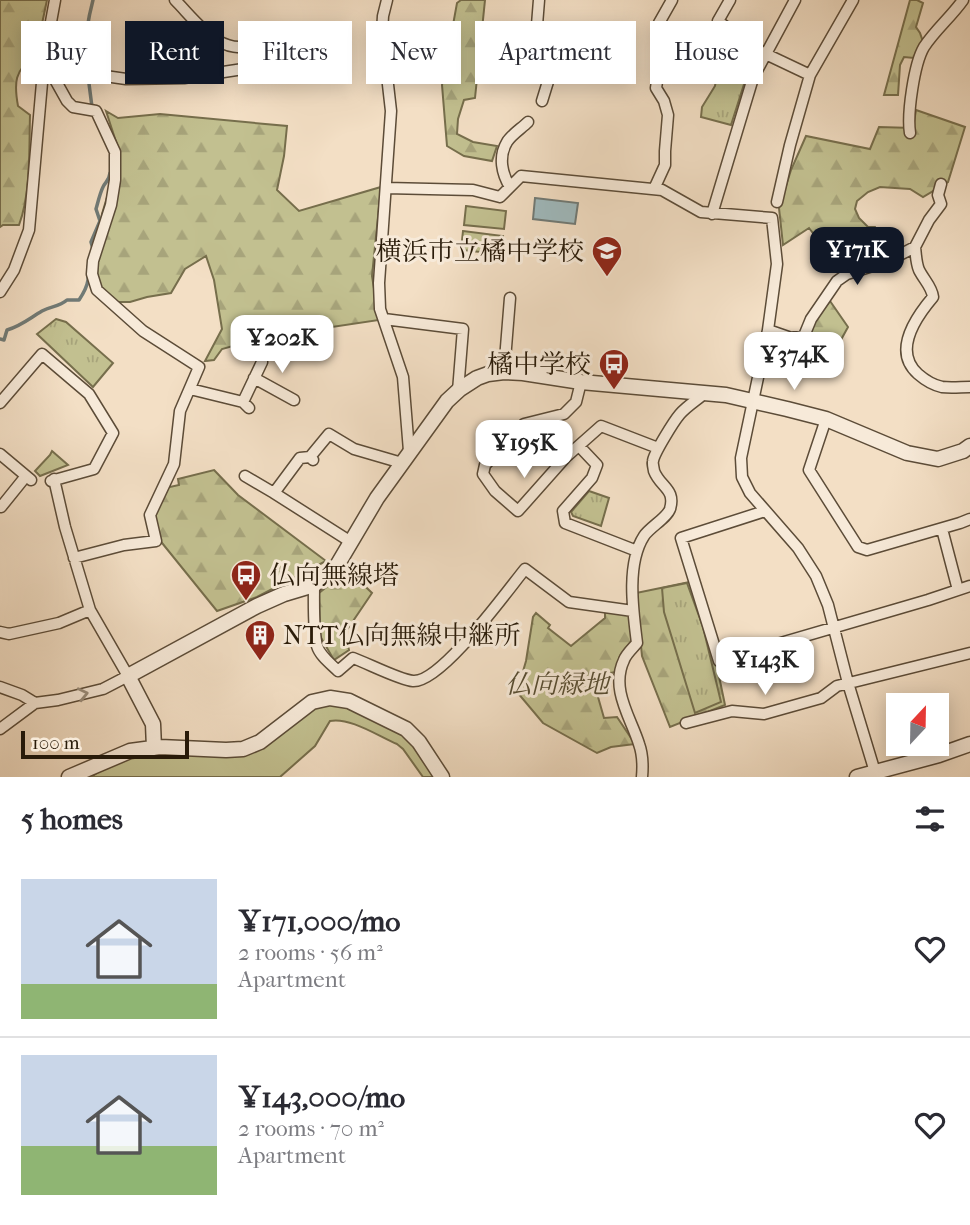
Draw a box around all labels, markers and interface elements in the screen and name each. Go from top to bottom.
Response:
chip: Buy [21,21,111,84]
chip: Rent [125,21,224,84]
chip: Filters [238,21,352,84]
chip: New [366,21,461,84]
chip: Apartment [475,21,636,84]
chip: House [650,21,763,84]
pin: ¥171K [808,228,906,287]
school or university icon: 横浜市立橘中学校 [590,234,624,278]
place label: 横浜市立橘中学校 [376,236,584,267]
text: ¥171K [826,236,888,263]
pin: ¥202K [233,316,331,375]
text: ¥202K [247,324,317,351]
pin: ¥374K [745,332,843,392]
text: ¥374K [760,341,828,368]
bus stop icon: 橘中学校 [597,347,631,391]
place label: 橘中学校 [487,349,591,380]
pin: ¥195K [475,420,573,480]
text: ¥195K [492,429,556,456]
bus stop icon: 仏向無線塔 [229,558,263,602]
place label: 仏向無線塔 [269,560,399,591]
building icon: NTT仏向無線中継所 [243,618,277,662]
place label: NTT仏向無線中継所 [283,620,520,651]
pin: ¥143K [716,638,814,697]
text: ¥143K [732,646,798,673]
park label: 仏向緑地 [505,669,612,700]
one-way arrow [77,688,89,702]
north arrow [886,693,948,756]
map controls [886,693,949,756]
scale bar [21,728,189,760]
text: 100 m [32,732,80,754]
icon: filters [911,800,949,838]
text: 5 homes [21,802,123,837]
text: ¥171,000/mo [238,904,400,939]
icon: home [77,907,161,991]
icon: heart [911,930,949,968]
text: 2 rooms · 56 m² [238,939,383,966]
text: Apartment [238,966,346,993]
text: ¥143,000/mo [238,1080,405,1115]
icon: home [77,1083,161,1167]
icon: heart [911,1106,949,1144]
text: 2 rooms · 70 m² [238,1115,384,1142]
text: Apartment [238,1142,346,1169]

